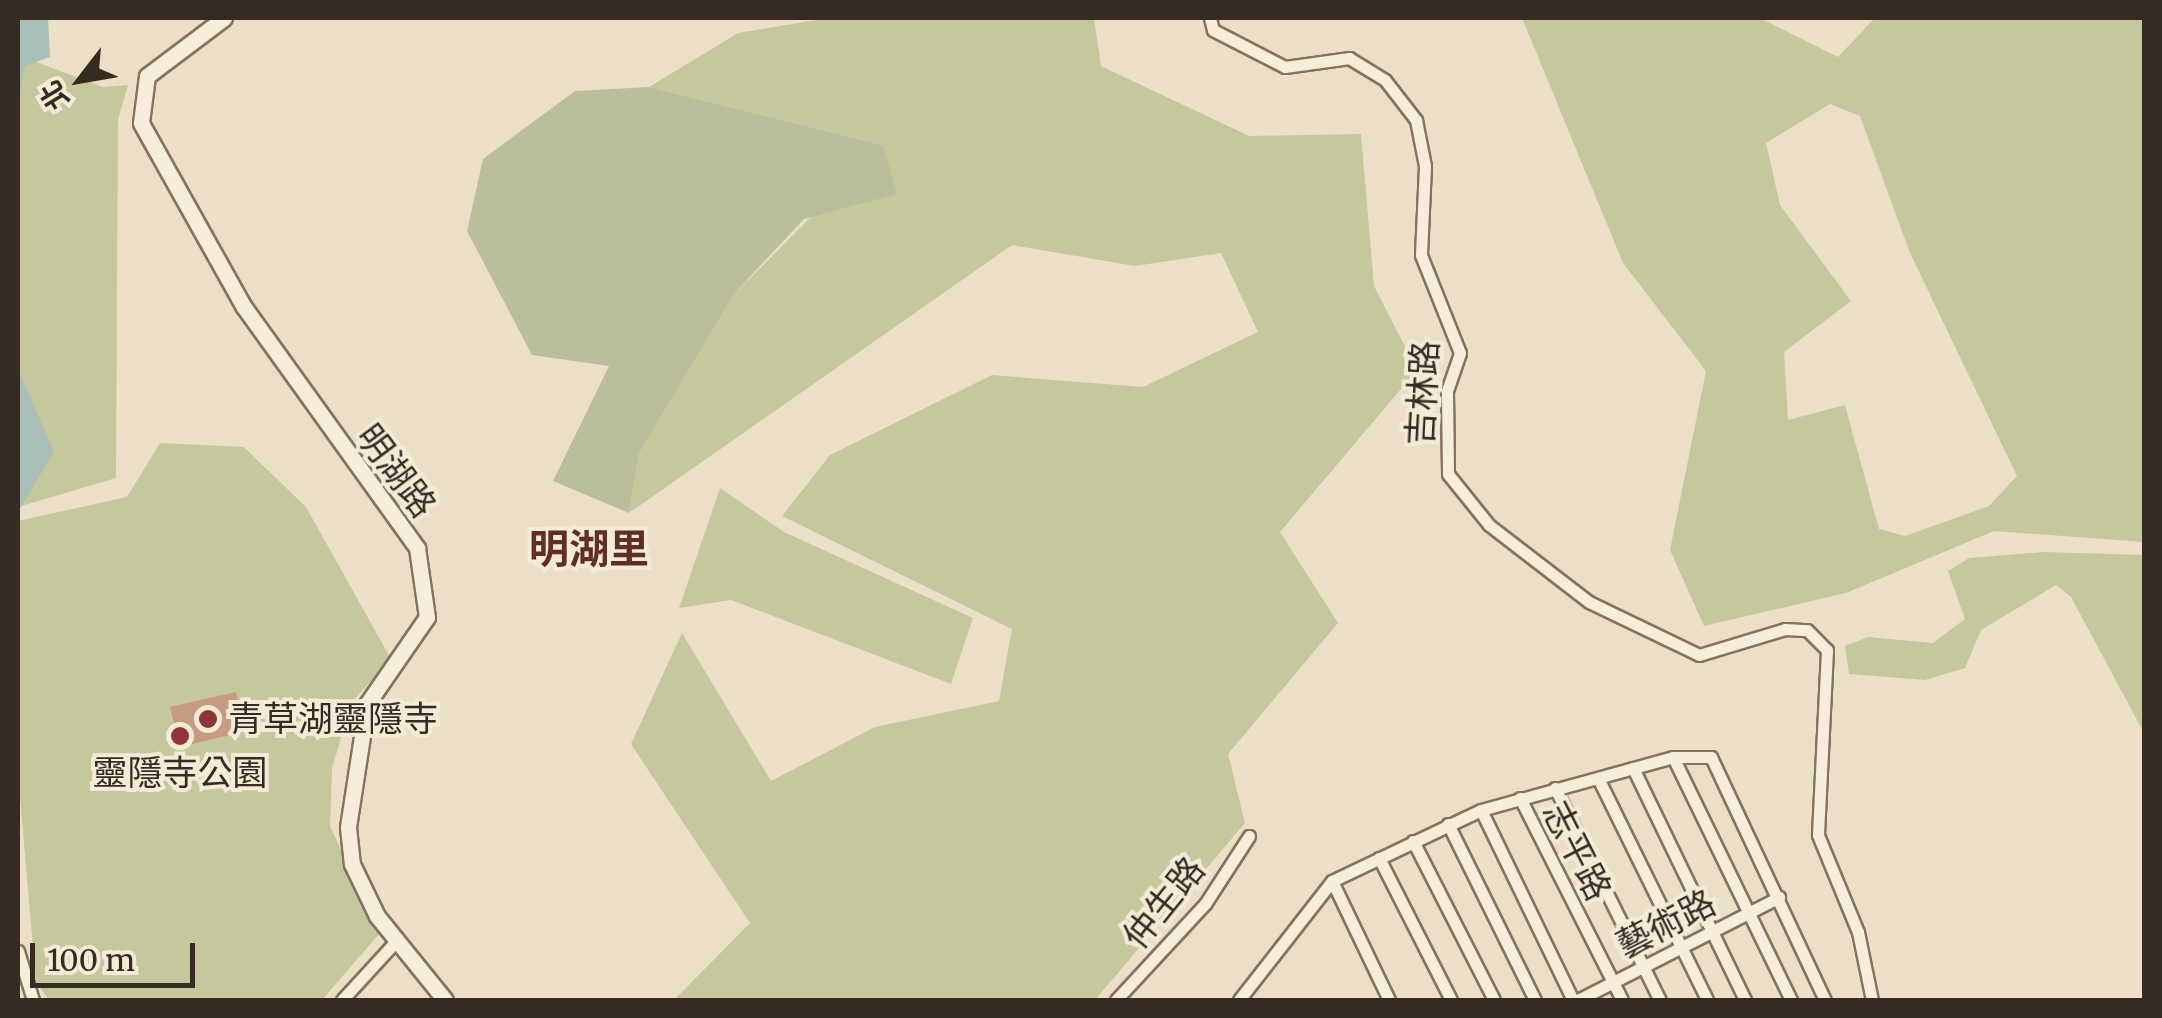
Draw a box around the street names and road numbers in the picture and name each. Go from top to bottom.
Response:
street label: 吉林路 [1399,339,1447,447]
street label: 明湖路 [348,416,444,526]
street label: 志平路 [1534,795,1620,907]
street label: 仲生路 [1115,849,1213,957]
street label: 藝術路 [1610,881,1722,967]

